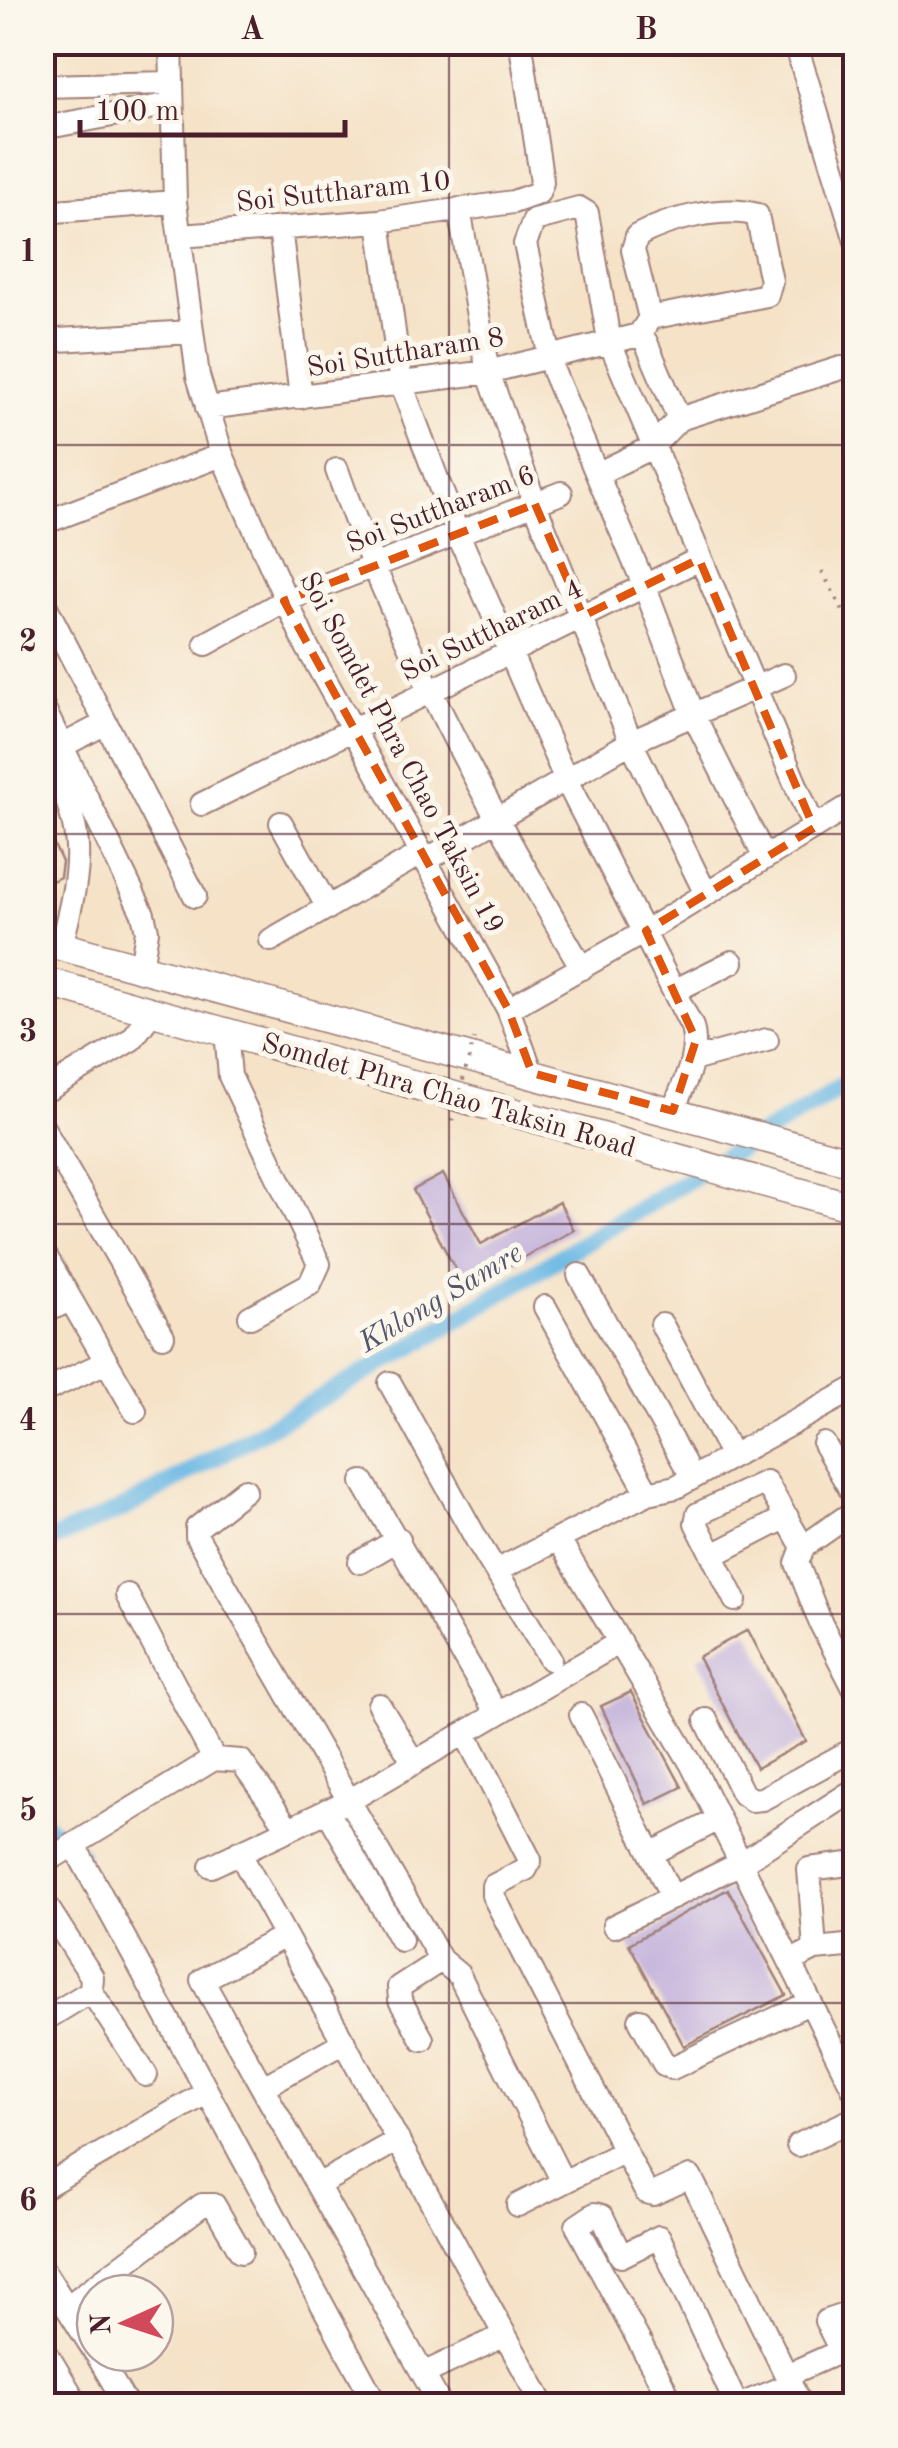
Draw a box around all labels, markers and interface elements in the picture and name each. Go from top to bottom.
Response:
text: A [240,15,264,47]
text: B [635,15,657,47]
scale bar [80,75,345,137]
text: 100 m [95,97,179,127]
street label: Soi Suttharam 10 [235,168,452,218]
text: 1 [19,237,37,269]
street label: Soi Suttharam 8 [305,325,506,383]
street label: Soi Suttharam 6 [343,462,539,560]
street label: Soi Somdet Phra Chao Taksin 19 [293,568,508,938]
street label: Soi Suttharam 4 [397,575,588,688]
text: 2 [19,627,37,659]
text: 3 [19,1017,37,1049]
street label: Somdet Phra Chao Taksin Road [258,1030,638,1164]
water label: Khlong Samre [353,1238,528,1360]
text: 4 [19,1406,37,1438]
text: 5 [19,1796,37,1828]
text: 6 [19,2186,37,2218]
north arrow [75,2273,175,2373]
text: N [88,2312,118,2336]

